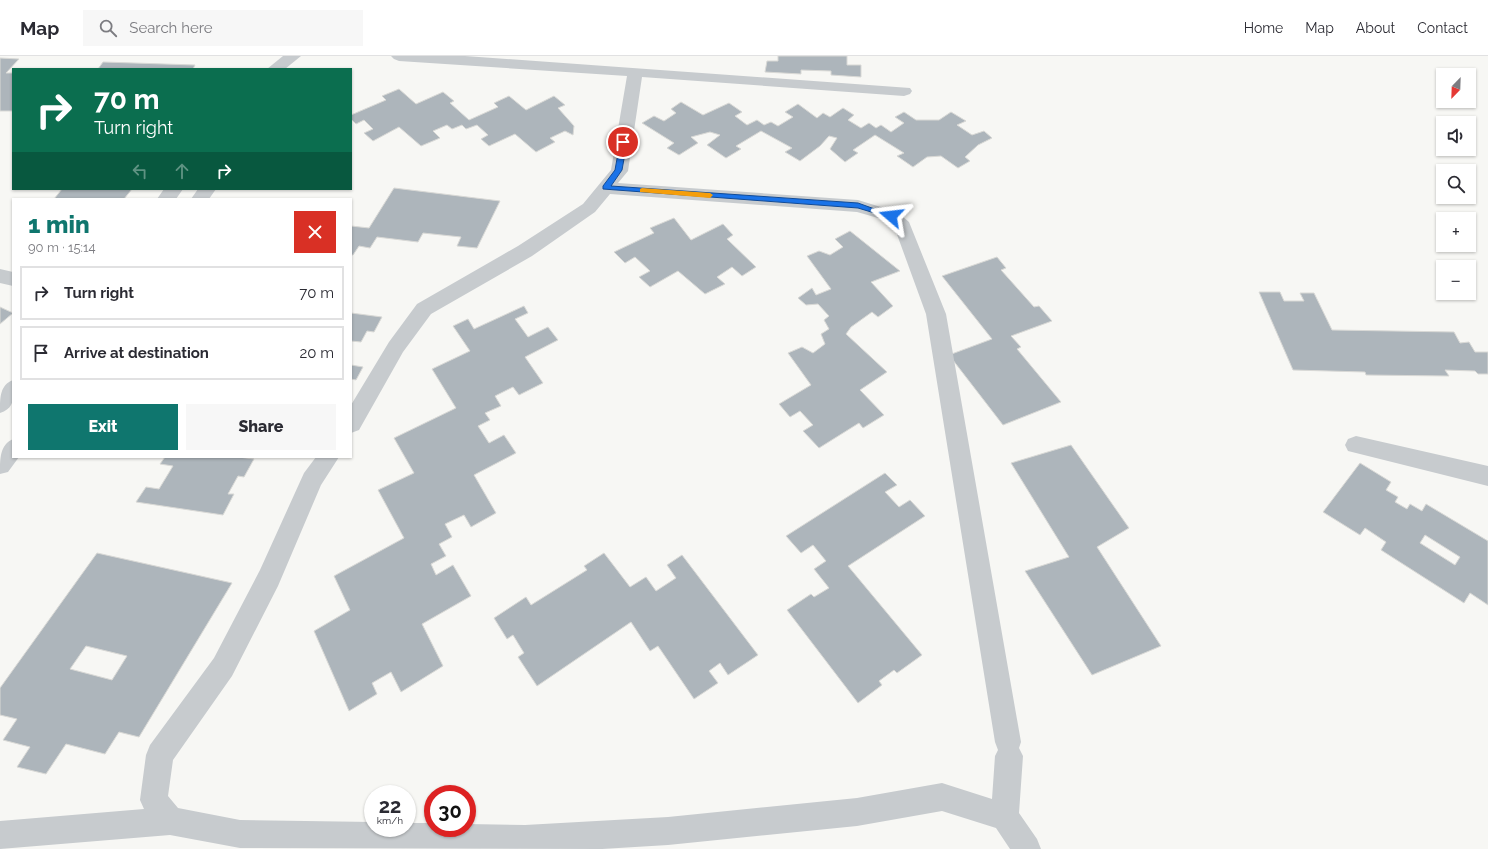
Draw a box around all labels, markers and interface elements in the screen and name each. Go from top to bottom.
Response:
search box [83,10,363,46]
text: Map [20,17,59,39]
icon: search [97,17,119,39]
text: Search here [129,19,213,37]
text: Home [1244,20,1283,36]
text: Map [1305,20,1334,36]
text: About [1356,20,1395,36]
text: Contact [1417,20,1468,36]
north arrow [1436,68,1476,108]
map controls [1436,68,1476,300]
text: 70 m [94,83,160,116]
icon: right [28,84,80,136]
button: sound [1436,116,1476,156]
text: Turn right [94,117,173,138]
pin [606,125,640,159]
icon: arrive [612,131,634,153]
icon: left [129,160,151,182]
icon: ahead [171,160,193,182]
icon: right [213,160,235,182]
button: search [1436,164,1476,204]
position arrow [870,195,912,237]
text: 1 min [28,210,90,239]
button: close [294,211,336,253]
button: + [1436,212,1476,252]
text: 90 m · 15:14 [28,240,96,255]
button: − [1436,260,1476,300]
icon: right [30,282,52,304]
text: Turn right [64,284,134,302]
text: 70 m [299,284,334,302]
icon: arrive [30,342,52,364]
text: Arrive at destination [64,344,209,362]
text: 20 m [299,344,334,362]
button: Exit [28,404,178,450]
button: Share [186,404,336,450]
speed limit sign: 30 [424,785,476,837]
text: 22 [379,794,401,818]
text: km/h [377,815,403,826]

